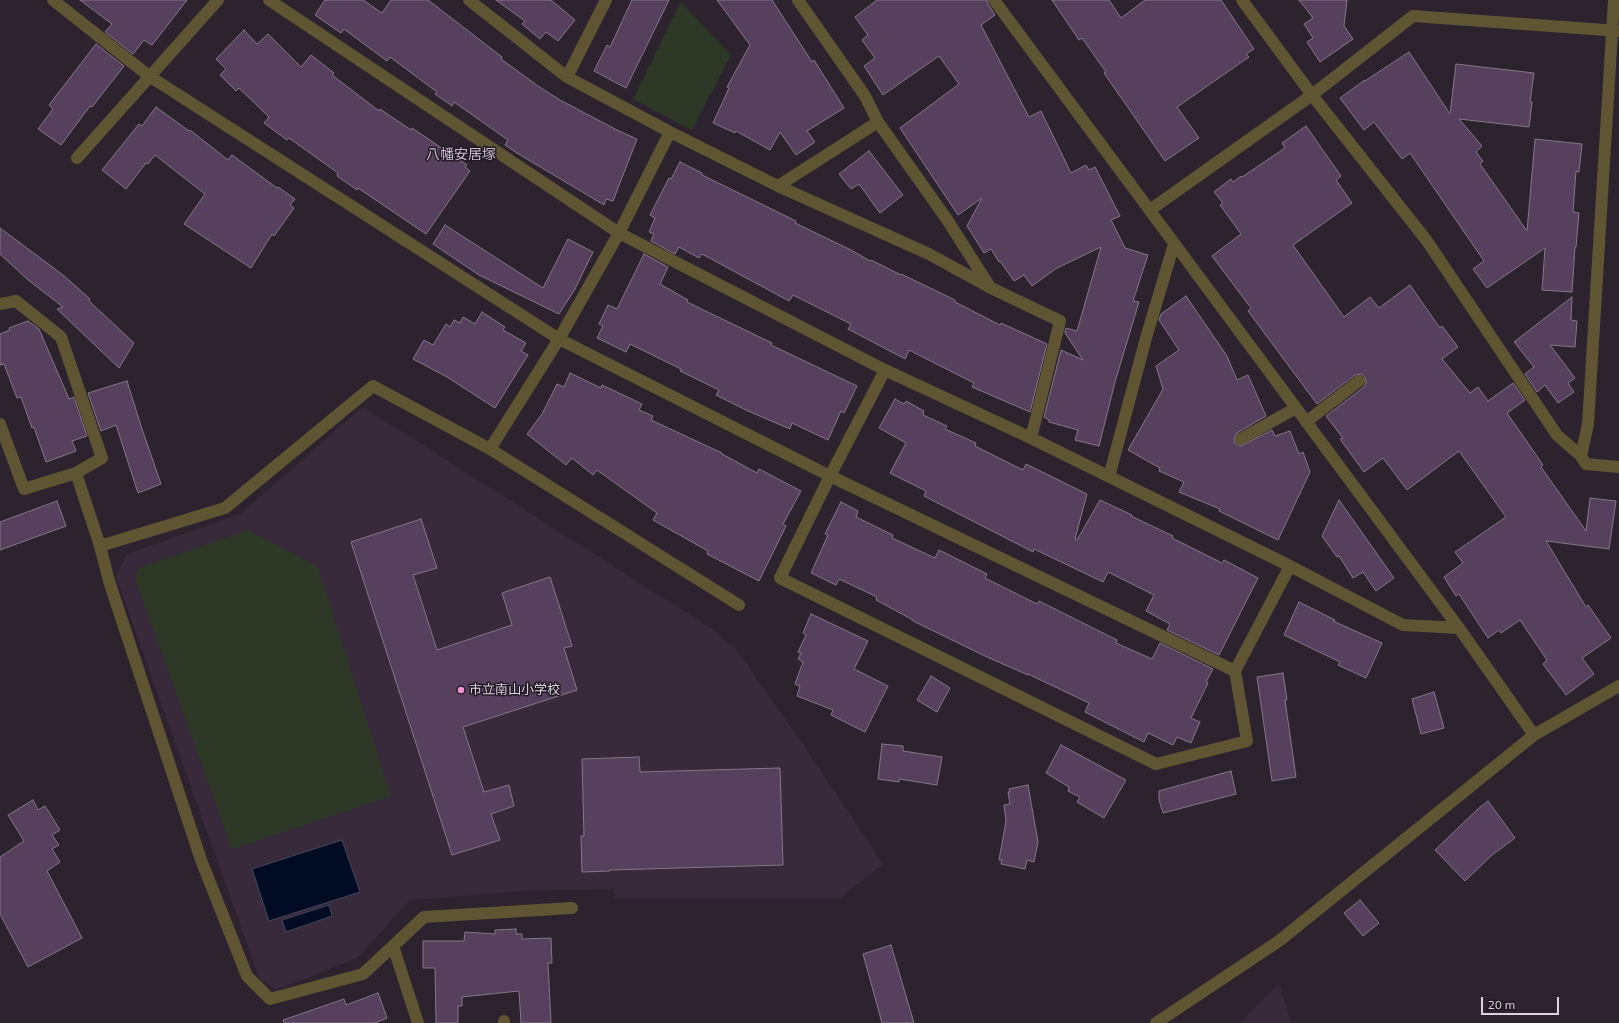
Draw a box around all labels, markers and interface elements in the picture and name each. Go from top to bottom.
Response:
district label: 八幡安居塚 [426,146,496,162]
place label: 市立南山小学校 [469,682,560,698]
marker: 市立南山小学校 [456,685,466,695]
scale bar [1483,989,1561,1015]
text: 20 m [1488,997,1515,1011]

